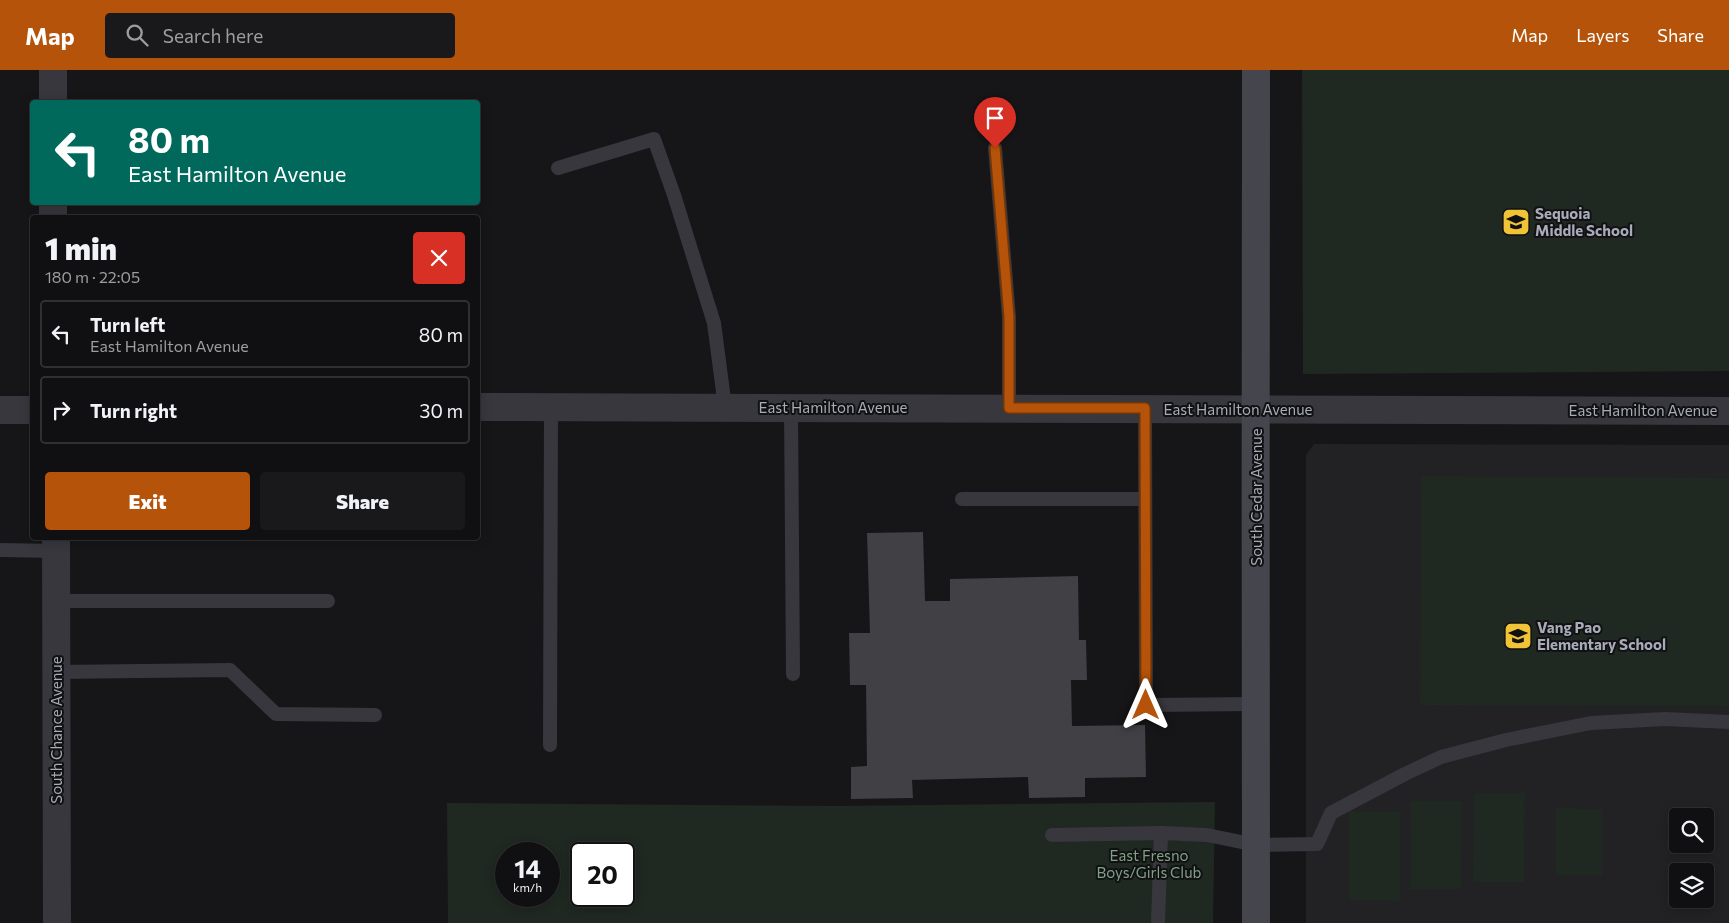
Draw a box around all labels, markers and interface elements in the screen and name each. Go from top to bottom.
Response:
search box [105,13,455,58]
text: Map [25,21,75,50]
icon: search [123,21,151,49]
text: Search here [163,24,263,47]
text: Map [1511,24,1548,46]
text: Layers [1576,24,1629,46]
text: Share [1657,24,1704,46]
pin [974,97,1016,148]
icon: arrive [981,104,1009,132]
text: 80 m [128,117,210,160]
icon: left [45,120,110,185]
text: East Hamilton Avenue [128,160,346,187]
place label: Sequoia Middle School [1535,204,1633,239]
school or university icon: Sequoia Middle School [1501,207,1531,237]
text: 1 min [45,229,117,266]
button: close [413,232,465,284]
text: 180 m · 22:05 [45,267,140,286]
text: Turn left [90,313,165,336]
icon: left [47,320,75,348]
text: 80 m [419,323,463,346]
text: East Hamilton Avenue [90,336,249,355]
icon: right [47,396,75,424]
street label: East Hamilton Avenue [759,398,908,416]
text: Turn right [90,399,177,422]
text: 30 m [420,399,463,422]
street label: East Hamilton Avenue [1164,400,1313,418]
street label: East Hamilton Avenue [1569,401,1718,419]
street label: South Cedar Avenue [1247,428,1265,566]
button: Exit [45,472,250,530]
button: Share [260,472,465,530]
place label: Vang Pao Elementary School [1537,618,1666,653]
school or university icon: Vang Pao Elementary School [1503,621,1533,651]
street label: South Chance Avenue [47,656,65,804]
position arrow [1119,678,1171,730]
map controls [1669,808,1714,908]
button: search [1669,808,1714,853]
speed limit sign: 20 [570,842,635,907]
park label: East Fresno Boys/Girls Club [1097,846,1202,881]
text: 14 [514,853,541,883]
button: layers [1669,863,1714,908]
text: km/h [513,880,542,894]

